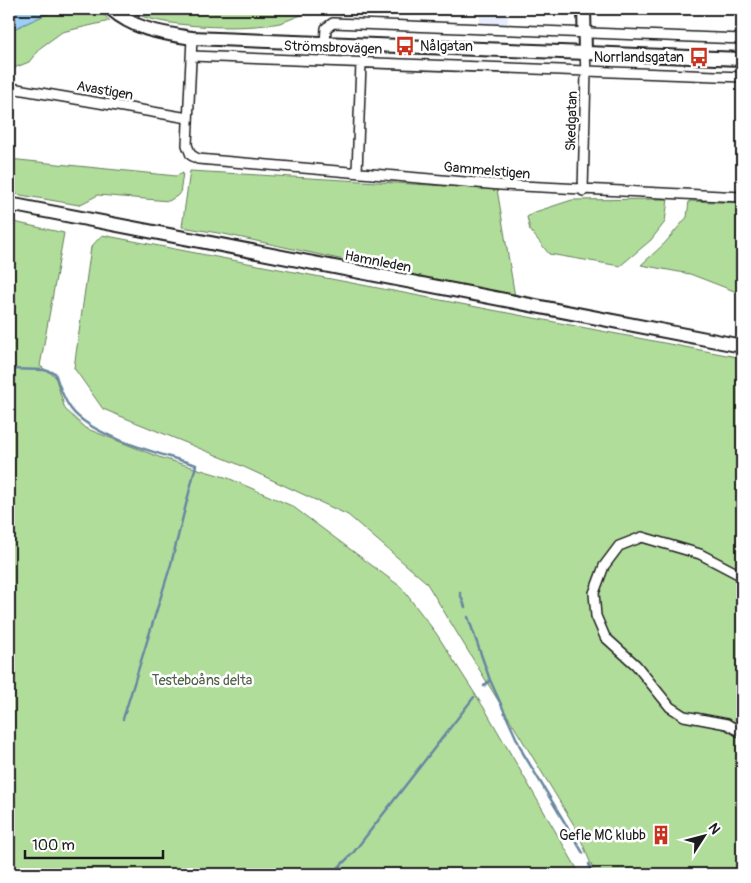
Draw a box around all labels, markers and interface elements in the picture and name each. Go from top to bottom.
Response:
bus stop icon: Nålgatan [394,35,416,57]
street label: Strömsbrovägen [283,37,383,58]
place label: Nålgatan [420,38,473,55]
bus stop icon: Norrlandsgatan [688,46,710,68]
place label: Norrlandsgatan [594,49,684,66]
street label: Avastigen [75,77,135,104]
street label: Skedgatan [562,90,581,152]
street label: Gammelstigen [443,158,531,183]
street label: Hamnleden [343,247,413,276]
park label: Testeboåns delta [152,672,252,689]
north arrow [678,810,728,860]
text: N [704,820,724,837]
building icon: Gefle MC klubb [650,824,672,846]
place label: Gefle MC klubb [559,827,646,844]
scale bar [25,828,162,860]
text: 100 m [32,836,75,855]

